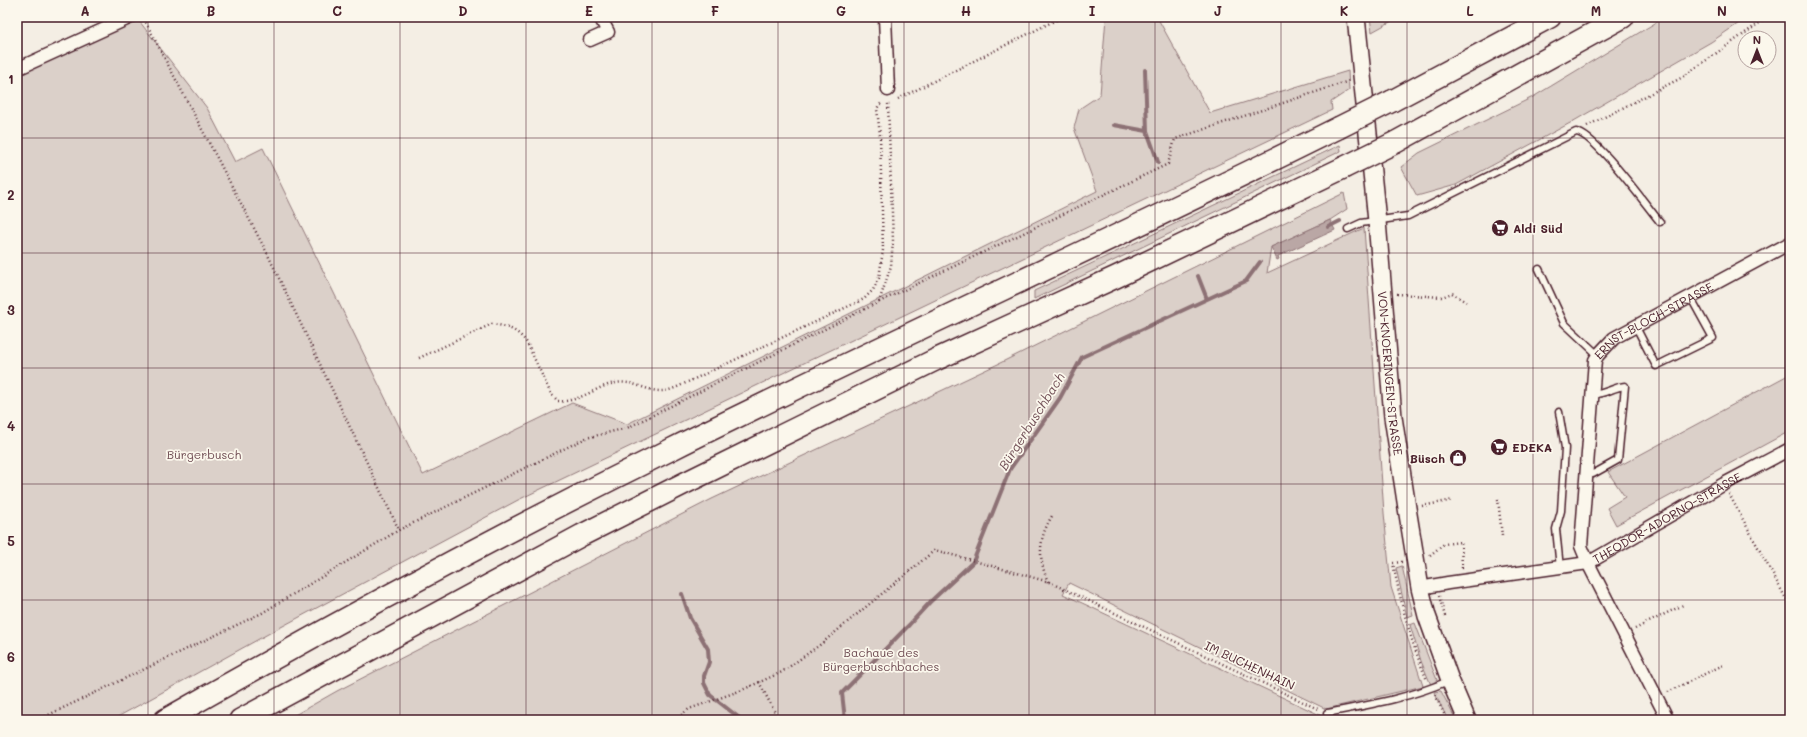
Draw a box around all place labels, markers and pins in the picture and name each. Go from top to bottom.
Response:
supermarket icon: Aldi Süd [1490,218,1510,238]
place label: Aldi Süd [1513,220,1563,236]
supermarket icon: EDEKA [1489,437,1509,457]
place label: EDEKA [1512,439,1552,455]
shop icon: Büsch [1448,448,1468,468]
place label: Büsch [1410,450,1445,466]

